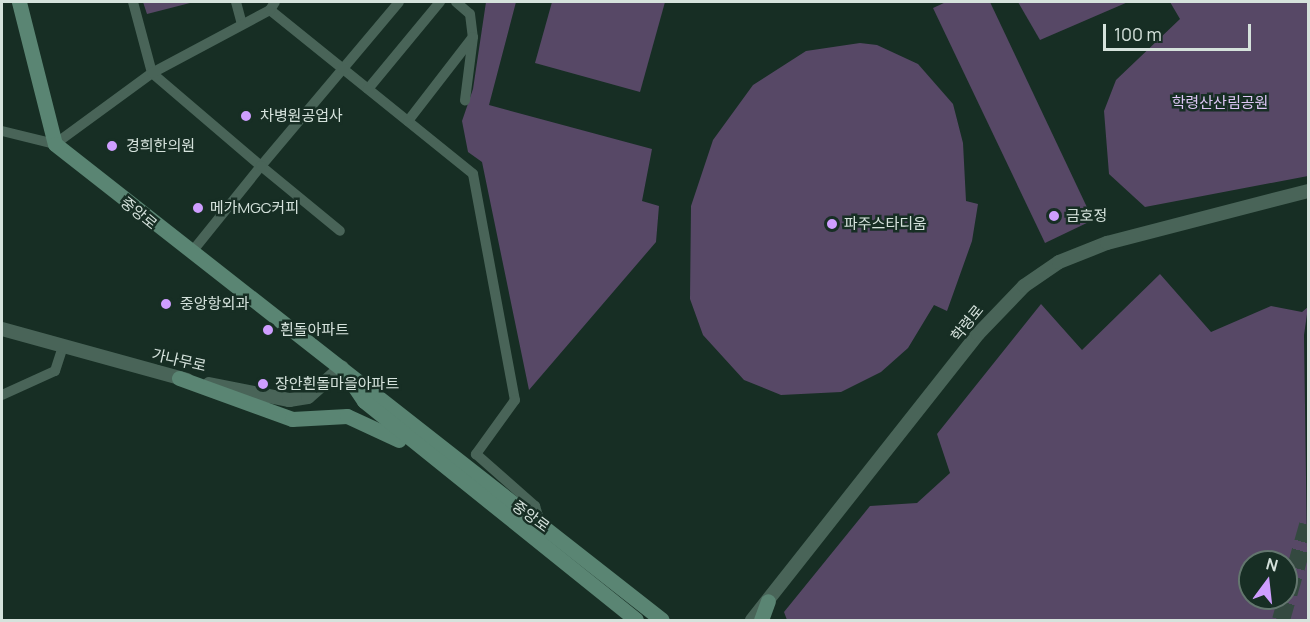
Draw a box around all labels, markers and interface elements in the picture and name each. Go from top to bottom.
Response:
scale bar [1106,12,1254,50]
text: 100 m [1114,22,1162,46]
park label: 학령산산림공원 [1172,94,1268,112]
marker: 차병원공업사 [237,107,255,125]
place label: 차병원공업사 [260,107,343,125]
marker: 경희한의원 [103,137,121,155]
place label: 경희한의원 [126,137,195,155]
street label: 중앙로 [117,193,161,233]
place label: 메가MGC커피 [210,199,299,217]
marker: 메가MGC커피 [191,201,205,215]
place label: 금호정 [1066,207,1107,225]
marker: 금호정 [1047,209,1061,223]
place label: 파주스타디움 [844,215,927,233]
marker: 파주스타디움 [825,217,839,231]
marker: 중앙항외과 [157,295,175,313]
place label: 중앙항외과 [180,295,249,313]
street label: 학령로 [947,301,987,345]
place label: 흰돌아파트 [280,321,349,339]
marker: 흰돌아파트 [261,323,275,337]
street label: 가나무로 [150,345,208,375]
place label: 장안흰돌마을아파트 [275,375,399,393]
marker: 장안흰돌마을아파트 [256,377,270,391]
street label: 중앙로 [509,497,553,535]
north arrow [1238,550,1298,610]
text: N [1264,552,1281,577]

